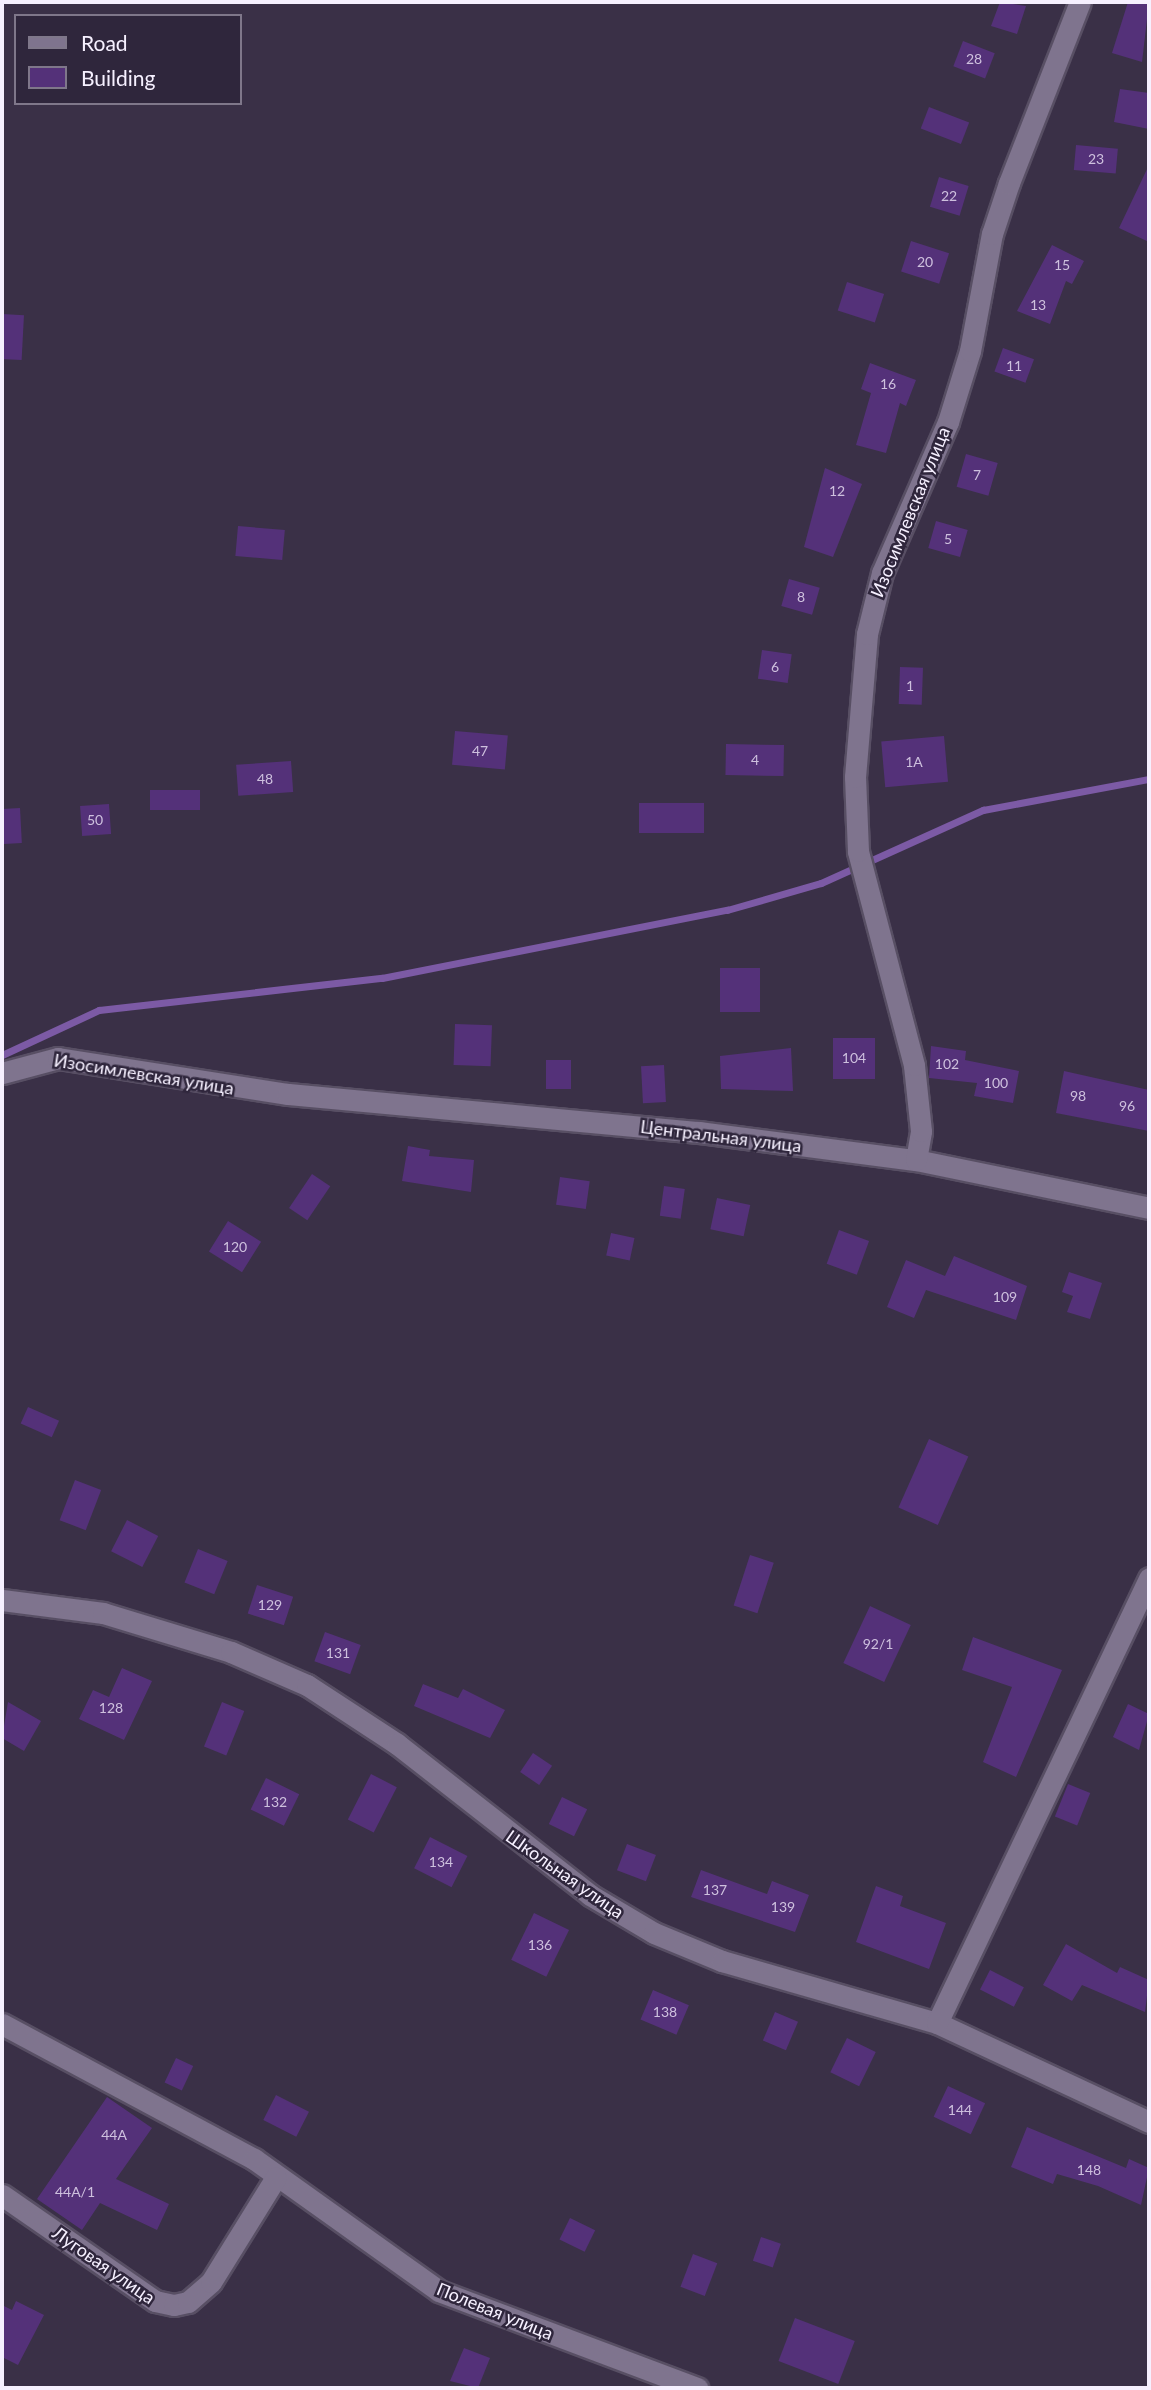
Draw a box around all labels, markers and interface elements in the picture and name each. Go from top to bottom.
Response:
legend [14,14,242,105]
text: Road [81,30,128,55]
house number: 28 [966,51,982,67]
text: Building [81,65,156,90]
house number: 23 [1088,151,1104,167]
house number: 22 [941,188,957,204]
house number: 20 [917,254,933,270]
house number: 15 [1054,257,1070,273]
house number: 13 [1030,297,1046,313]
house number: 11 [1006,358,1022,374]
house number: 16 [880,376,896,392]
street label: Изосимлевская улица [866,424,954,600]
house number: 7 [973,467,981,483]
house number: 12 [829,483,845,499]
house number: 5 [944,531,952,547]
house number: 8 [797,589,805,605]
house number: 6 [771,659,779,675]
house number: 1 [906,678,914,694]
house number: 47 [472,743,488,759]
house number: 4 [751,752,759,768]
house number: 1А [905,754,923,770]
house number: 48 [257,771,273,787]
house number: 50 [87,812,103,828]
street label: Изосимлевская улица [52,1049,236,1099]
house number: 104 [842,1050,866,1066]
house number: 102 [935,1056,959,1072]
house number: 100 [984,1075,1008,1091]
house number: 98 [1070,1088,1086,1104]
house number: 96 [1119,1098,1135,1114]
street label: Центральная улица [639,1115,803,1157]
house number: 120 [223,1239,247,1255]
house number: 109 [993,1289,1017,1305]
house number: 129 [258,1597,282,1613]
house number: 92/1 [863,1636,893,1652]
house number: 131 [326,1645,350,1661]
house number: 128 [99,1700,123,1716]
house number: 132 [263,1794,287,1810]
street label: Школьная улица [502,1825,628,1923]
house number: 134 [429,1854,453,1870]
house number: 137 [703,1882,727,1898]
house number: 139 [771,1899,795,1915]
house number: 136 [528,1937,552,1953]
house number: 138 [653,2004,677,2020]
house number: 144 [948,2102,972,2118]
house number: 44А [101,2127,127,2143]
house number: 148 [1077,2162,1101,2178]
house number: 44А/1 [55,2184,95,2200]
street label: Луговая улица [49,2222,159,2308]
street label: Полевая улица [434,2278,556,2344]

